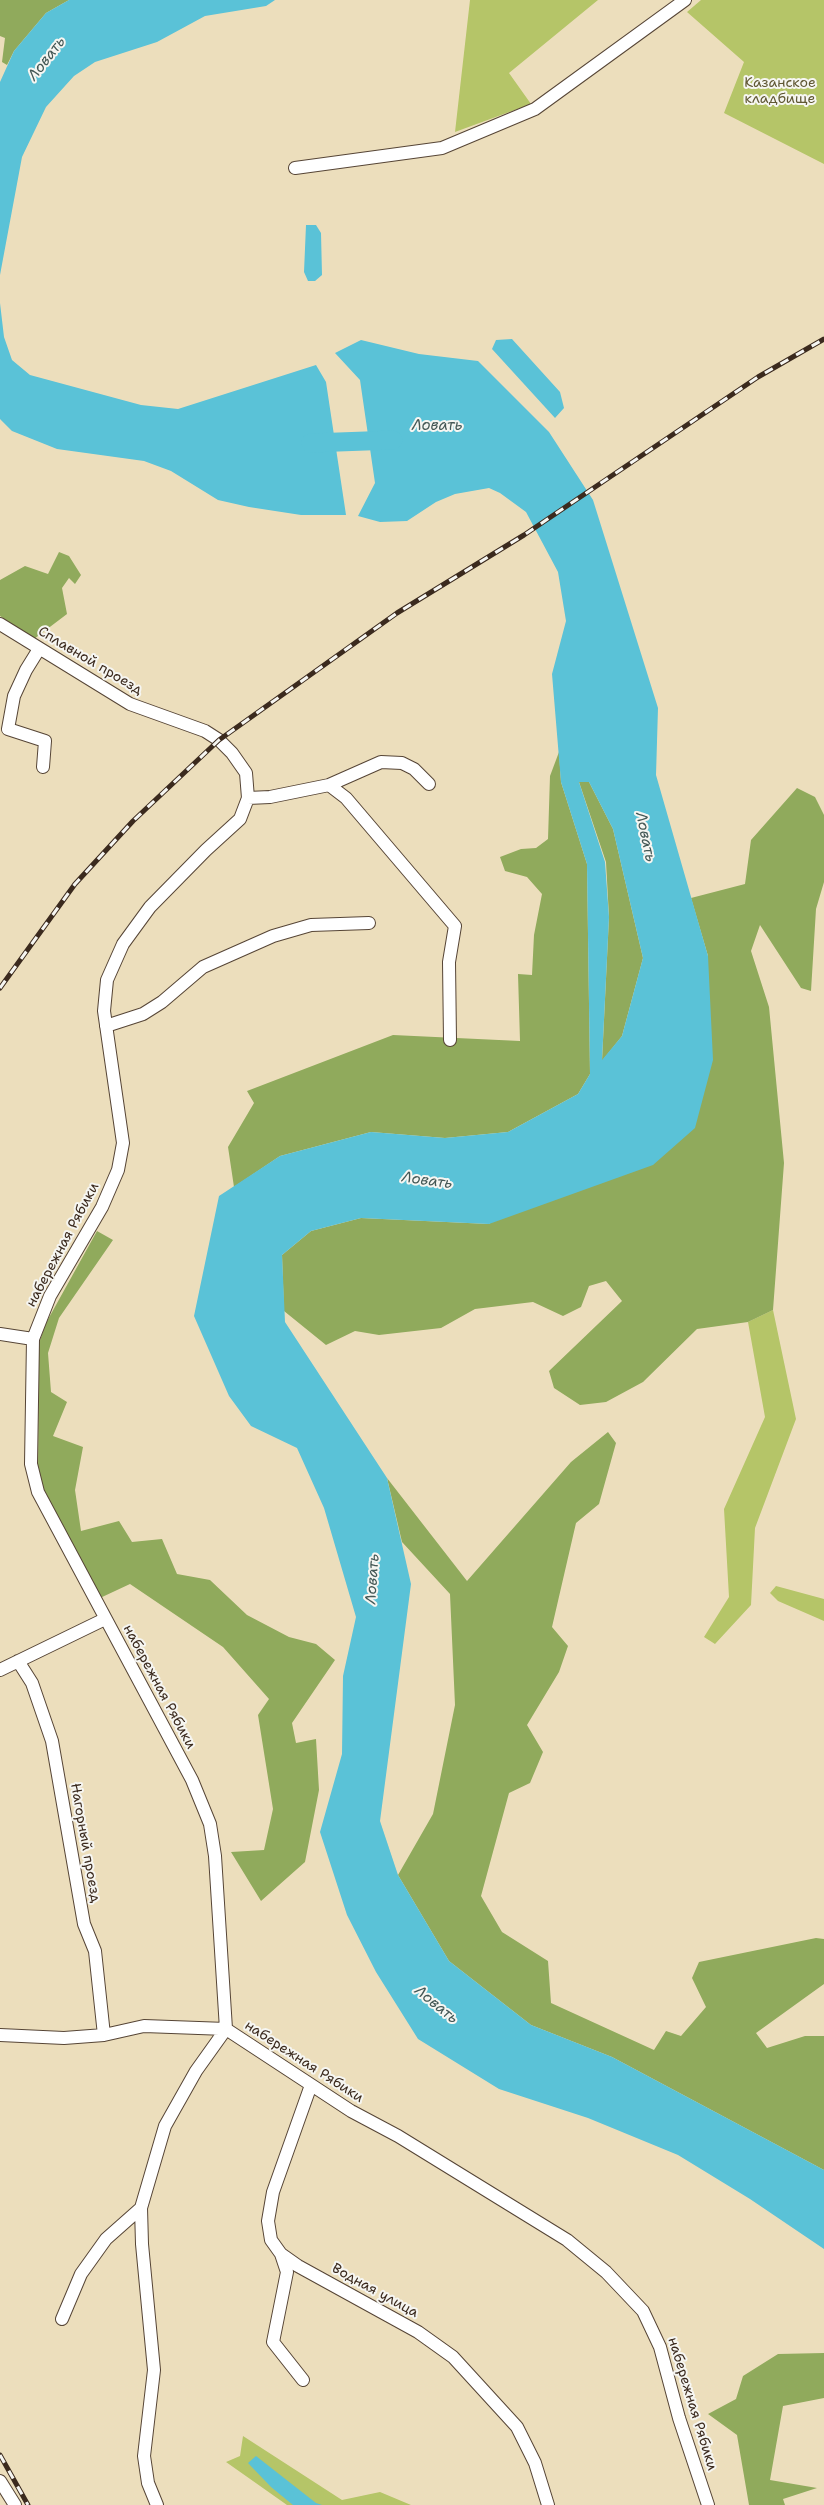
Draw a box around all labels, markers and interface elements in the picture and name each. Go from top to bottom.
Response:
water label: Ловать [24,33,70,85]
park label: Казанское кладбище [744,75,816,108]
water label: Ловать [412,417,462,435]
street label: Сплавной проезд [35,623,145,699]
water label: Ловать [631,810,659,864]
water label: Ловать [401,1169,453,1193]
street label: набережная Рябики [23,1180,103,1310]
water label: Ловать [362,1553,384,1605]
street label: набережная Рябики [119,1622,199,1752]
street label: Нагорный проезд [66,1782,104,1904]
water label: Ловать [411,1982,461,2028]
street label: набережная Рябики [241,2017,367,2107]
street label: Водная улица [329,2260,421,2322]
street label: набережная Рябики [664,2335,720,2473]

